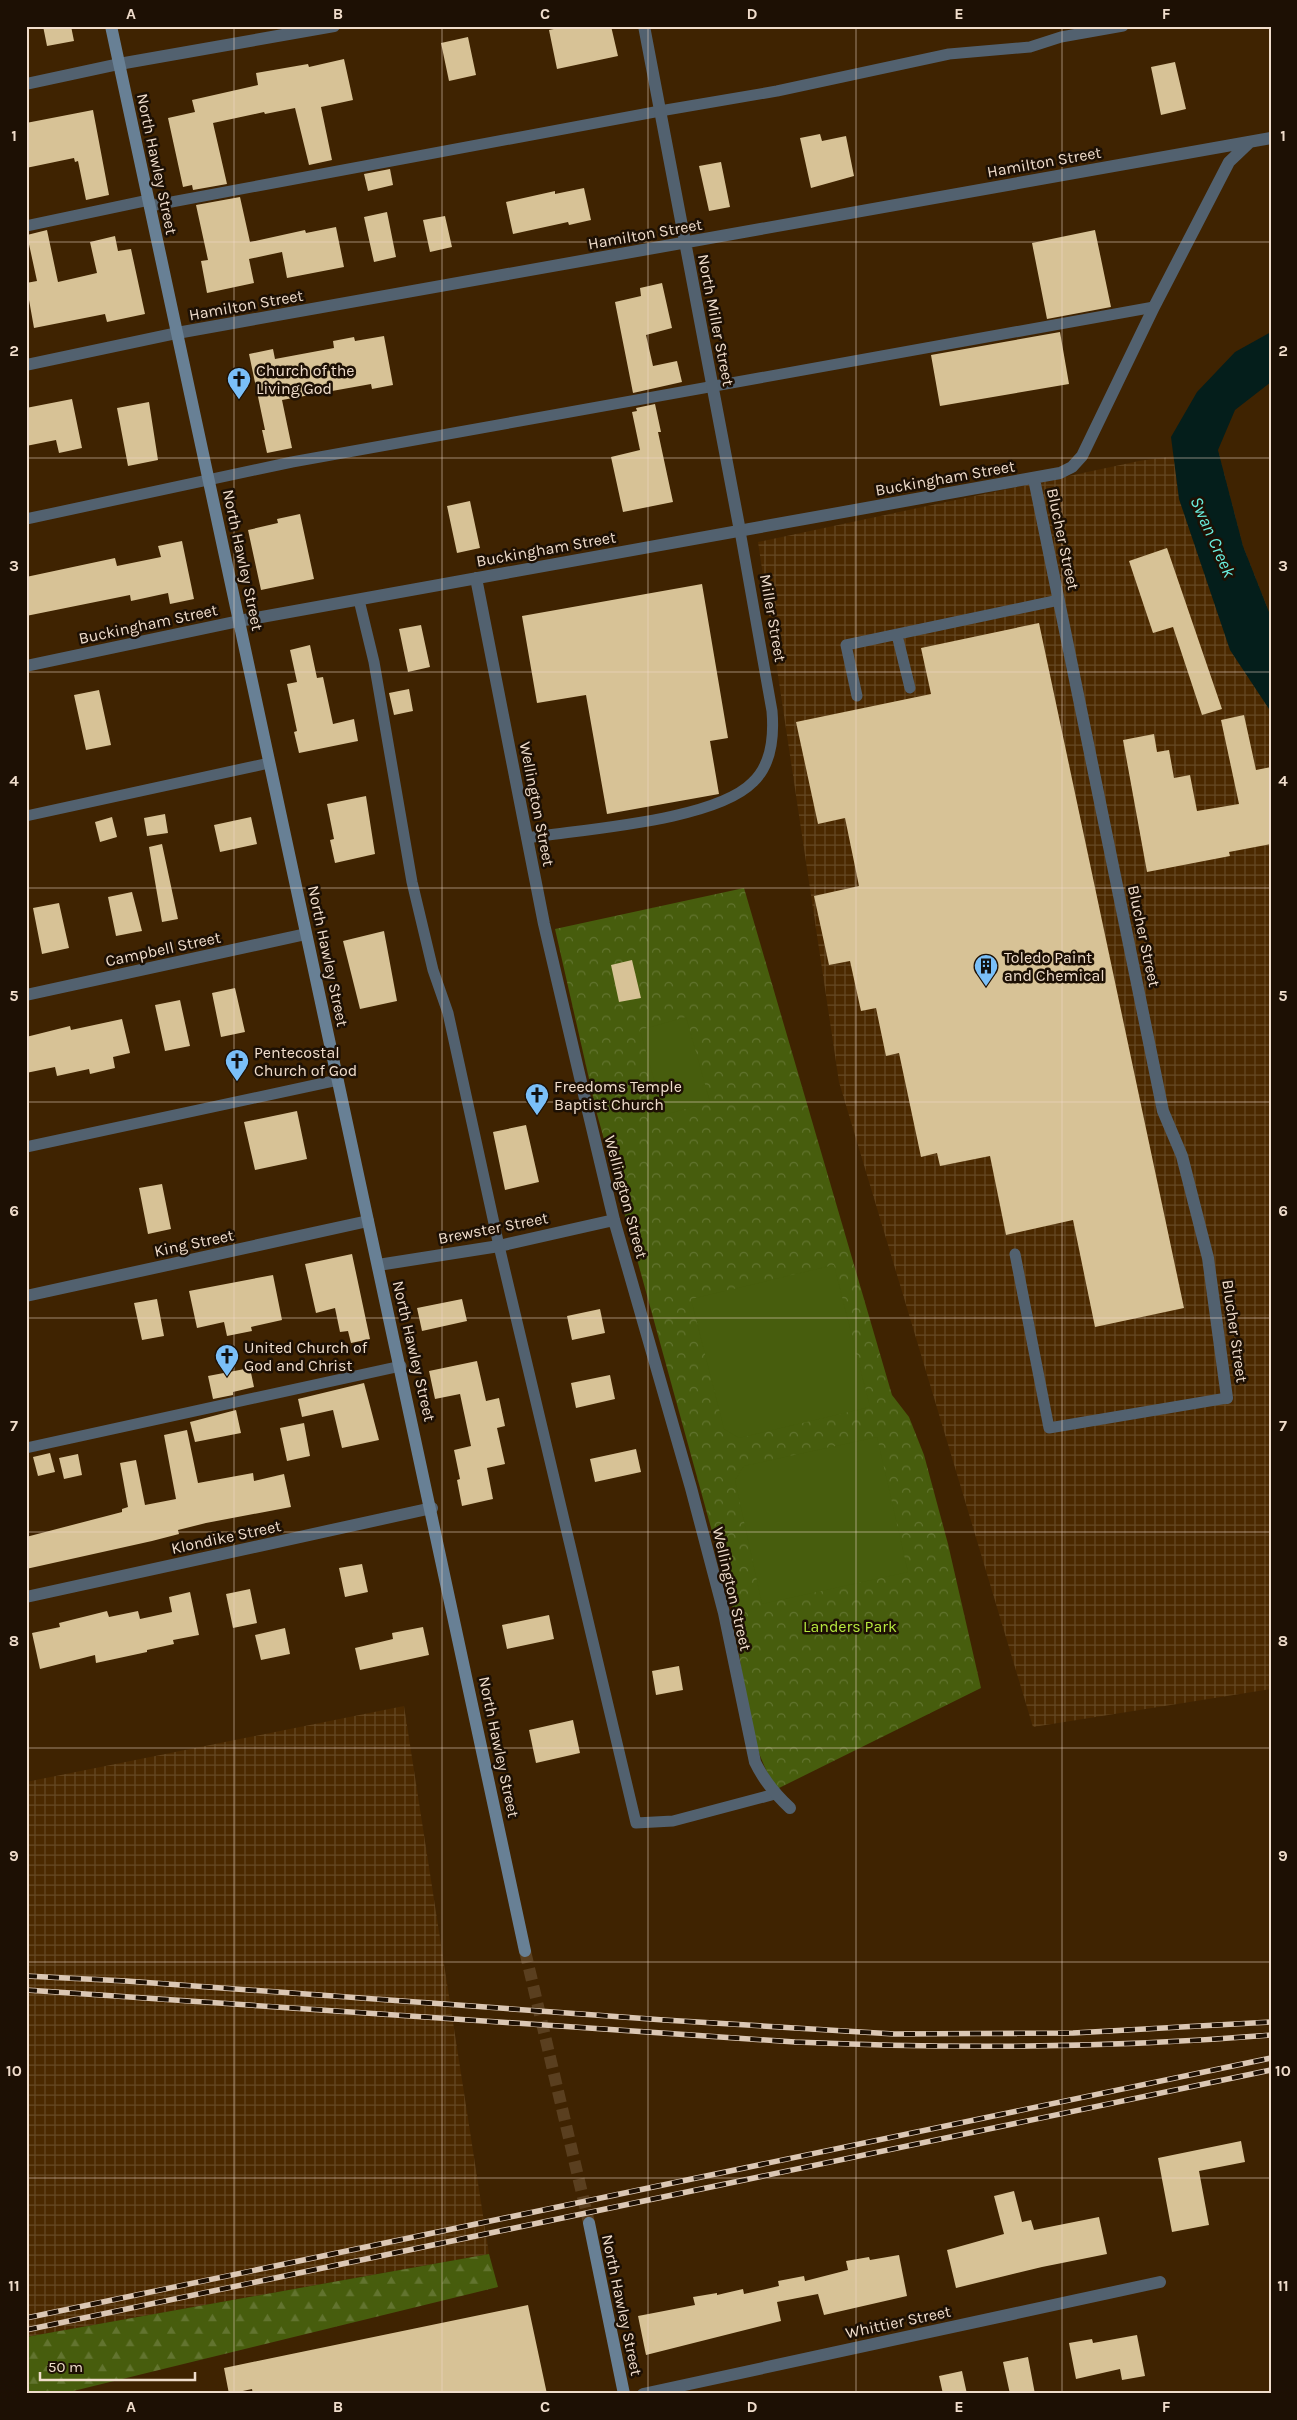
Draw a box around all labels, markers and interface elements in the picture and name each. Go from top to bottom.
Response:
text: A [126,4,136,23]
text: B [333,4,343,23]
text: C [540,4,550,23]
text: D [747,4,758,23]
text: E [954,4,964,23]
text: F [1162,4,1171,23]
street label: North Hawley Street [133,92,181,236]
text: 1 [11,126,17,145]
text: 1 [1280,126,1286,145]
street label: Hamilton Street [985,143,1103,181]
street label: Hamilton Street [586,215,704,253]
street label: North Miller Street [694,252,738,388]
street label: Hamilton Street [187,286,305,324]
text: 2 [9,341,19,360]
text: 2 [1278,341,1288,360]
place label: Church of the Living God [256,361,355,398]
church icon: Church of the Living God [226,366,252,400]
street label: Buckingham Street [874,456,1016,500]
street label: Blucher Street [1043,486,1083,592]
street label: North Hawley Street [219,488,267,632]
water label: Swan Creek [1185,493,1241,582]
street label: Buckingham Street [475,527,617,571]
text: 3 [9,556,19,575]
text: 3 [1278,556,1288,575]
street label: Miller Street [756,573,790,663]
street label: Buckingham Street [77,600,219,648]
street label: Wellington Street [516,740,558,868]
text: 4 [9,771,19,790]
text: 4 [1278,771,1288,790]
street label: Blucher Street [1124,883,1164,989]
street label: North Hawley Street [304,884,352,1028]
street label: Campbell Street [104,928,222,970]
place label: Toledo Paint and Chemical [1004,948,1105,985]
building icon: Toledo Paint and Chemical [973,953,999,987]
text: 5 [9,986,19,1005]
text: 5 [1278,986,1288,1005]
place label: Pentecostal Church of God [254,1043,357,1080]
church icon: Pentecostal Church of God [224,1048,250,1082]
place label: Freedoms Temple Baptist Church [554,1077,682,1114]
church icon: Freedoms Temple Baptist Church [524,1082,550,1116]
street label: Wellington Street [600,1133,652,1261]
text: 6 [9,1201,19,1220]
text: 6 [1278,1201,1288,1220]
street label: Brewster Street [436,1208,550,1248]
street label: King Street [152,1225,236,1261]
street label: Blucher Street [1218,1278,1252,1384]
street label: North Hawley Street [389,1279,439,1423]
place label: United Church of God and Christ [244,1338,368,1375]
church icon: United Church of God and Christ [214,1343,240,1377]
text: 7 [10,1416,18,1435]
text: 7 [1279,1416,1287,1435]
street label: Klondike Street [169,1516,283,1558]
street label: Wellington Street [709,1525,755,1653]
park label: Landers Park [803,1617,897,1636]
text: 8 [9,1631,19,1650]
text: 8 [1278,1631,1288,1650]
street label: North Hawley Street [475,1675,523,1819]
text: 9 [9,1846,19,1865]
text: 9 [1278,1846,1288,1865]
text: 10 [6,2061,22,2080]
text: 10 [1275,2061,1291,2080]
street label: North Hawley Street [598,2233,646,2377]
text: 11 [8,2276,20,2295]
text: 11 [1277,2276,1289,2295]
street label: Whittier Street [844,2302,952,2342]
scale bar [40,2350,195,2382]
text: 50 m [48,2358,83,2376]
text: A [126,2397,136,2416]
text: B [333,2397,343,2416]
text: C [540,2397,550,2416]
text: D [747,2397,758,2416]
text: E [954,2397,964,2416]
text: F [1162,2397,1171,2416]

